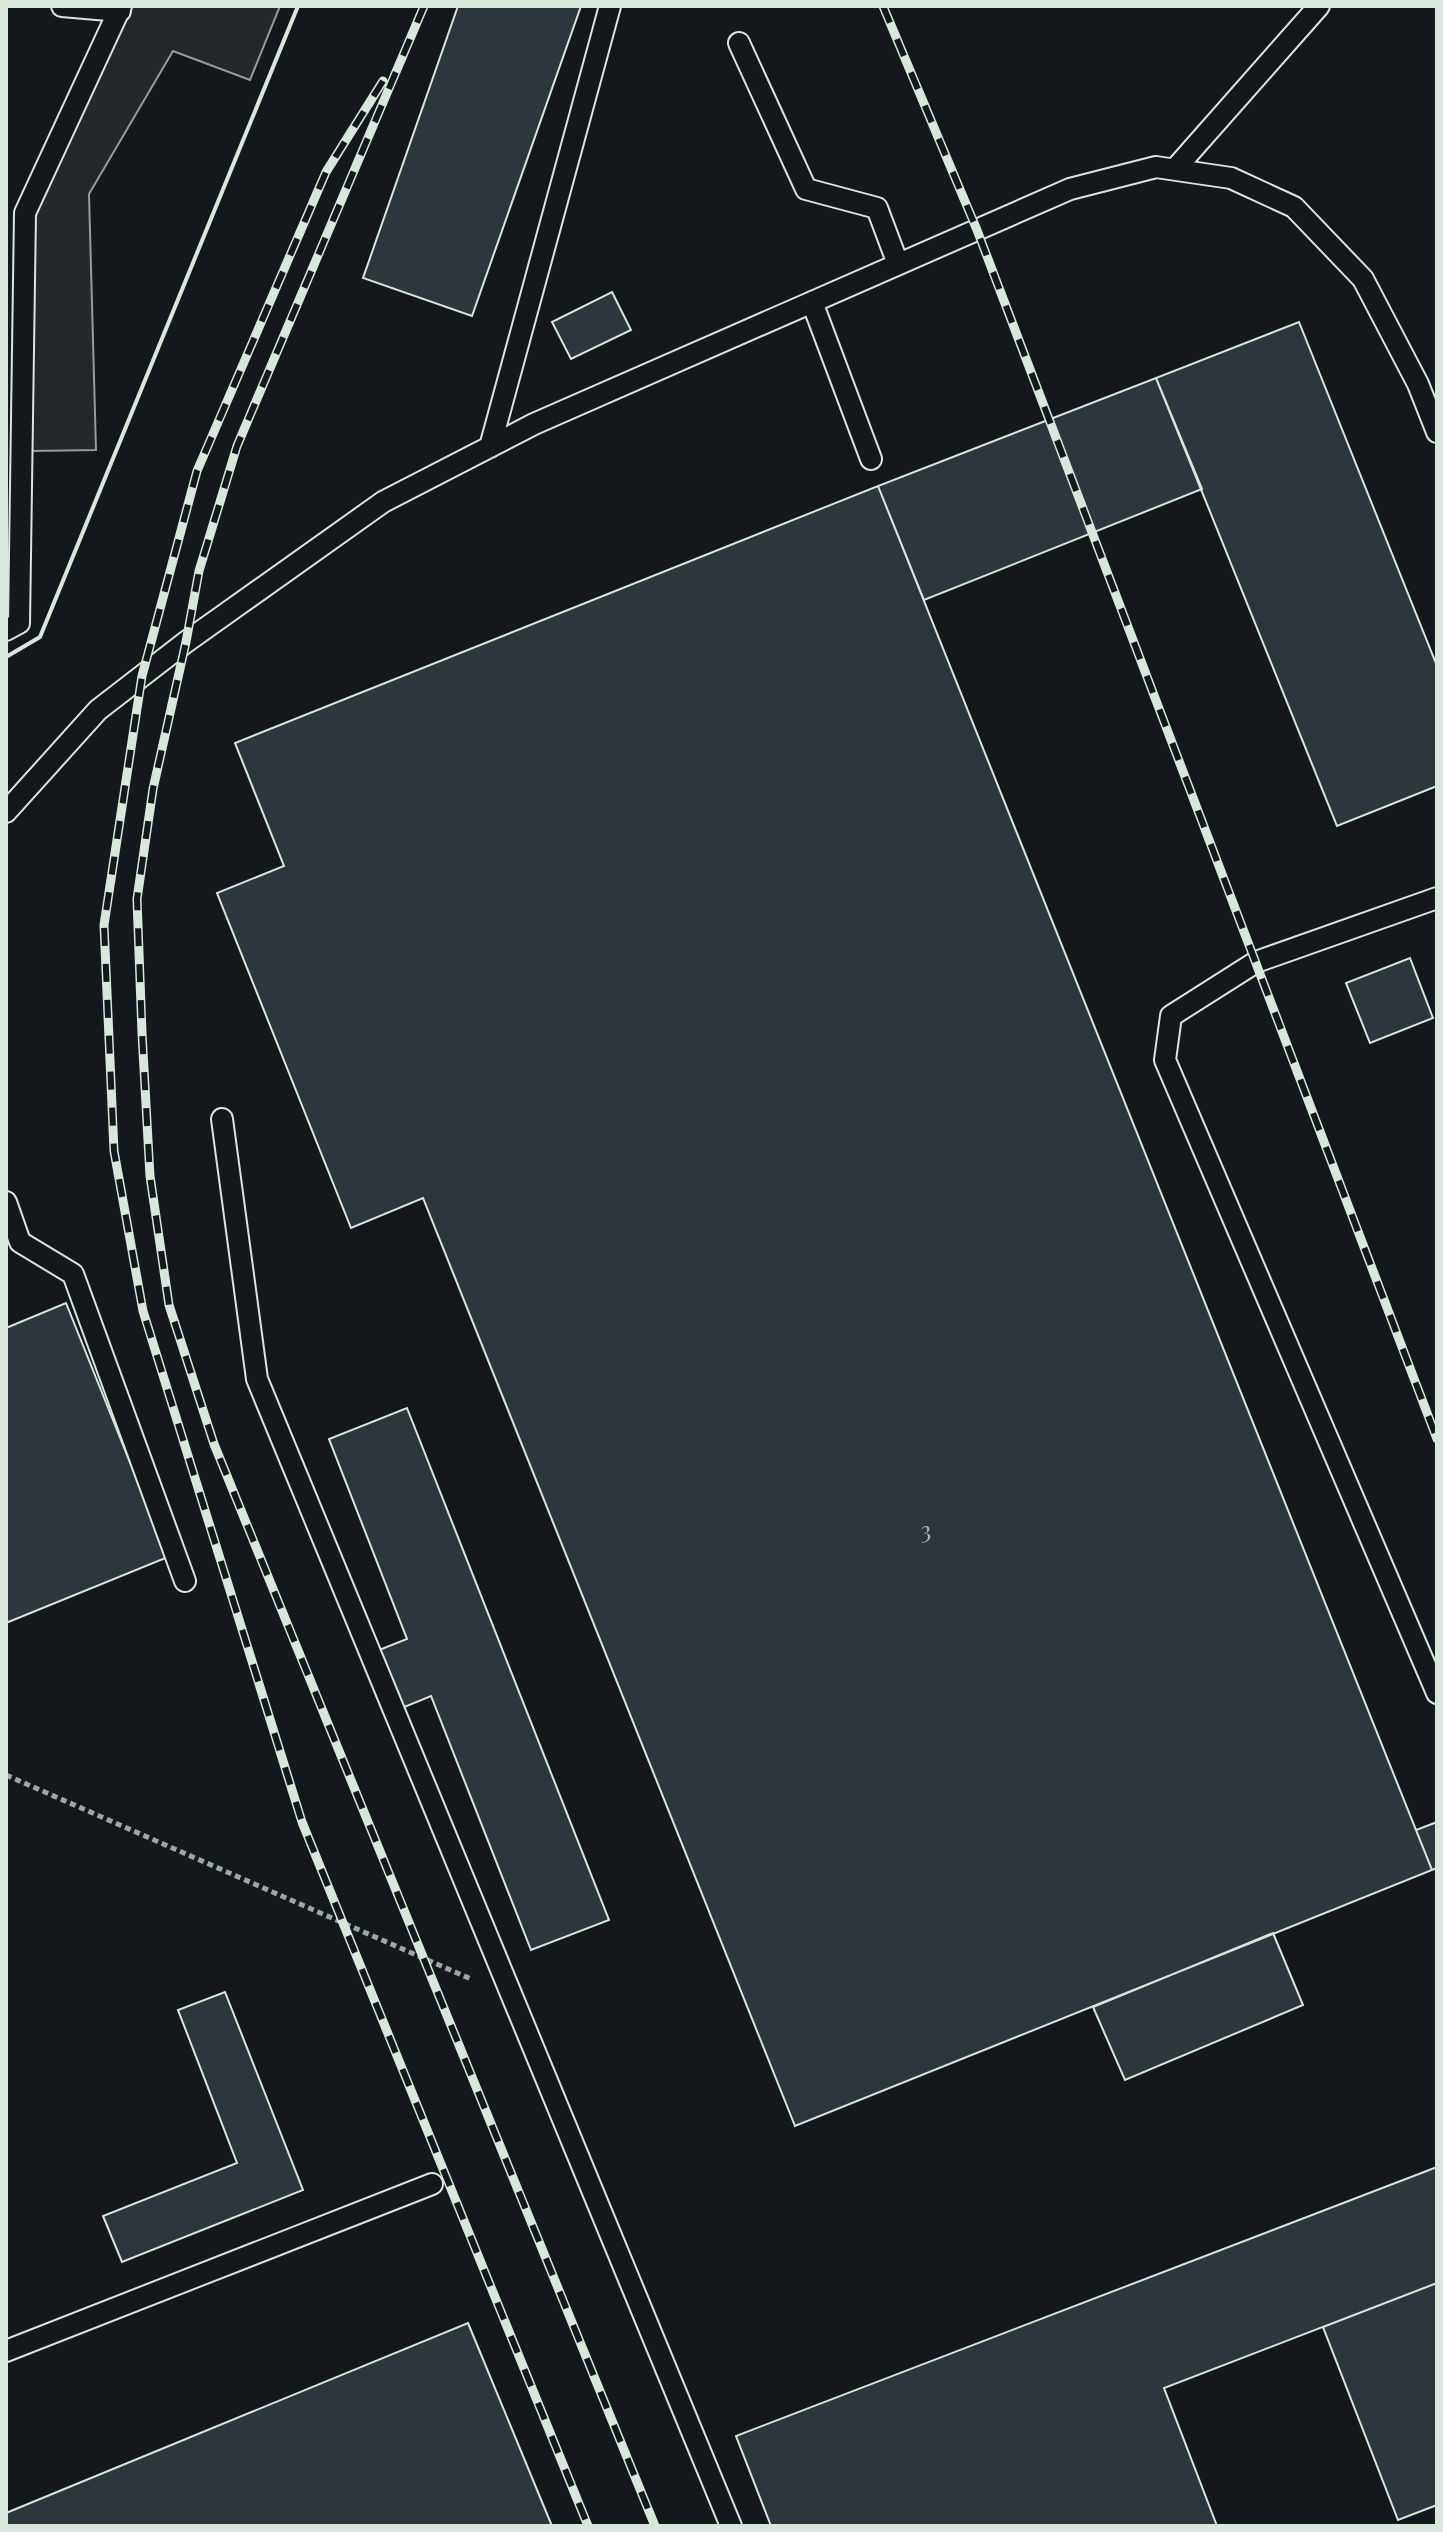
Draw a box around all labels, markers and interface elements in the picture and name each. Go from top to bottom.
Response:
house number: 3 [921,1513,931,1545]

